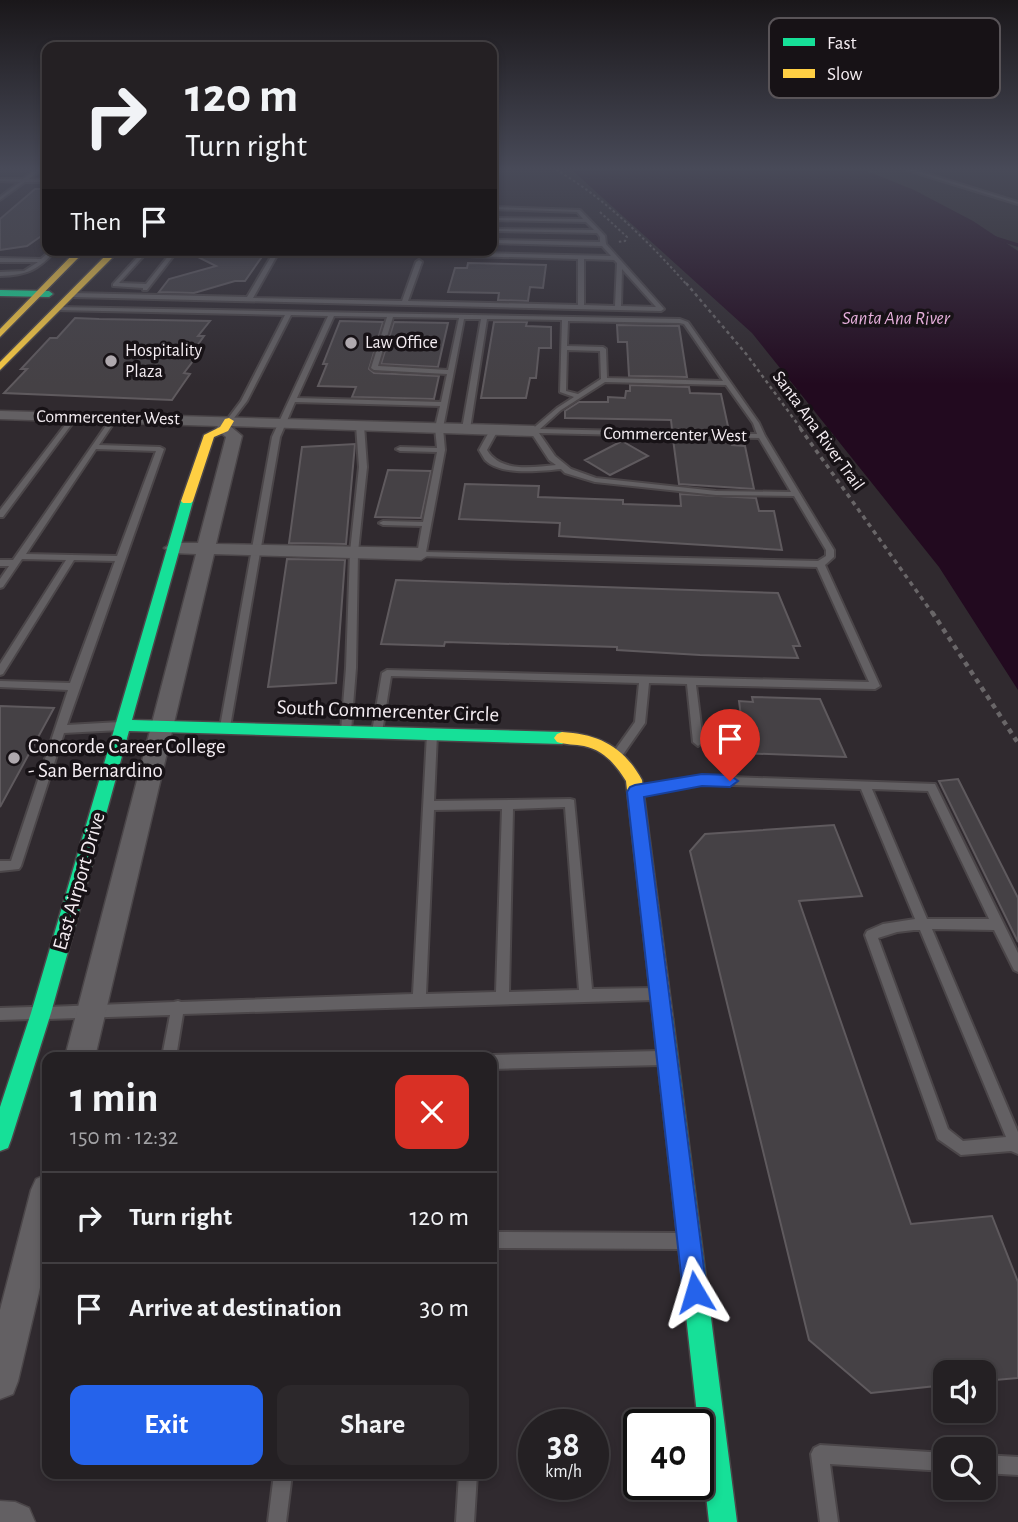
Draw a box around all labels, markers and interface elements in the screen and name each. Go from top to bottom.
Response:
legend [769,18,1000,98]
text: Fast [827,34,857,53]
text: Slow [827,65,863,84]
icon: right [70,70,161,161]
text: 120 m [185,72,298,121]
text: Turn right [185,130,307,162]
icon: arrive [135,203,173,241]
text: Then [70,209,121,235]
water label: Santa Ana River [842,309,951,328]
place label: Law Office [365,334,438,352]
marker: Law Office [343,335,359,351]
place label: Hospitality Plaza [125,342,203,381]
marker: Hospitality Plaza [103,353,119,369]
street label: Santa Ana River Trail [769,368,867,494]
street label: Commercenter West [36,408,180,428]
street label: Commercenter West [603,425,747,445]
street label: South Commercenter Circle [276,697,500,725]
pin [700,709,760,781]
icon: arrive [711,720,749,758]
place label: Concorde Career College - San Bernardino [28,736,226,781]
marker: Concorde Career College - San Bernardino [6,750,22,766]
street label: East Airport Drive [49,809,109,953]
button: close [395,1075,469,1149]
text: 1 min [70,1077,159,1119]
text: 150 m · 12:32 [70,1126,178,1149]
icon: right [70,1199,108,1237]
text: Turn right [129,1204,232,1230]
text: 120 m [409,1204,469,1230]
position arrow [658,1255,732,1329]
icon: arrive [70,1290,108,1328]
text: Arrive at destination [129,1295,342,1321]
text: 30 m [419,1295,469,1321]
map controls [933,1360,996,1500]
button: sound [933,1360,996,1423]
button: Exit [70,1385,263,1465]
button: Share [277,1385,469,1465]
speed limit sign: 40 [623,1409,714,1500]
text: 38 [547,1428,580,1463]
button: search [933,1437,996,1500]
text: km/h [545,1463,582,1481]

